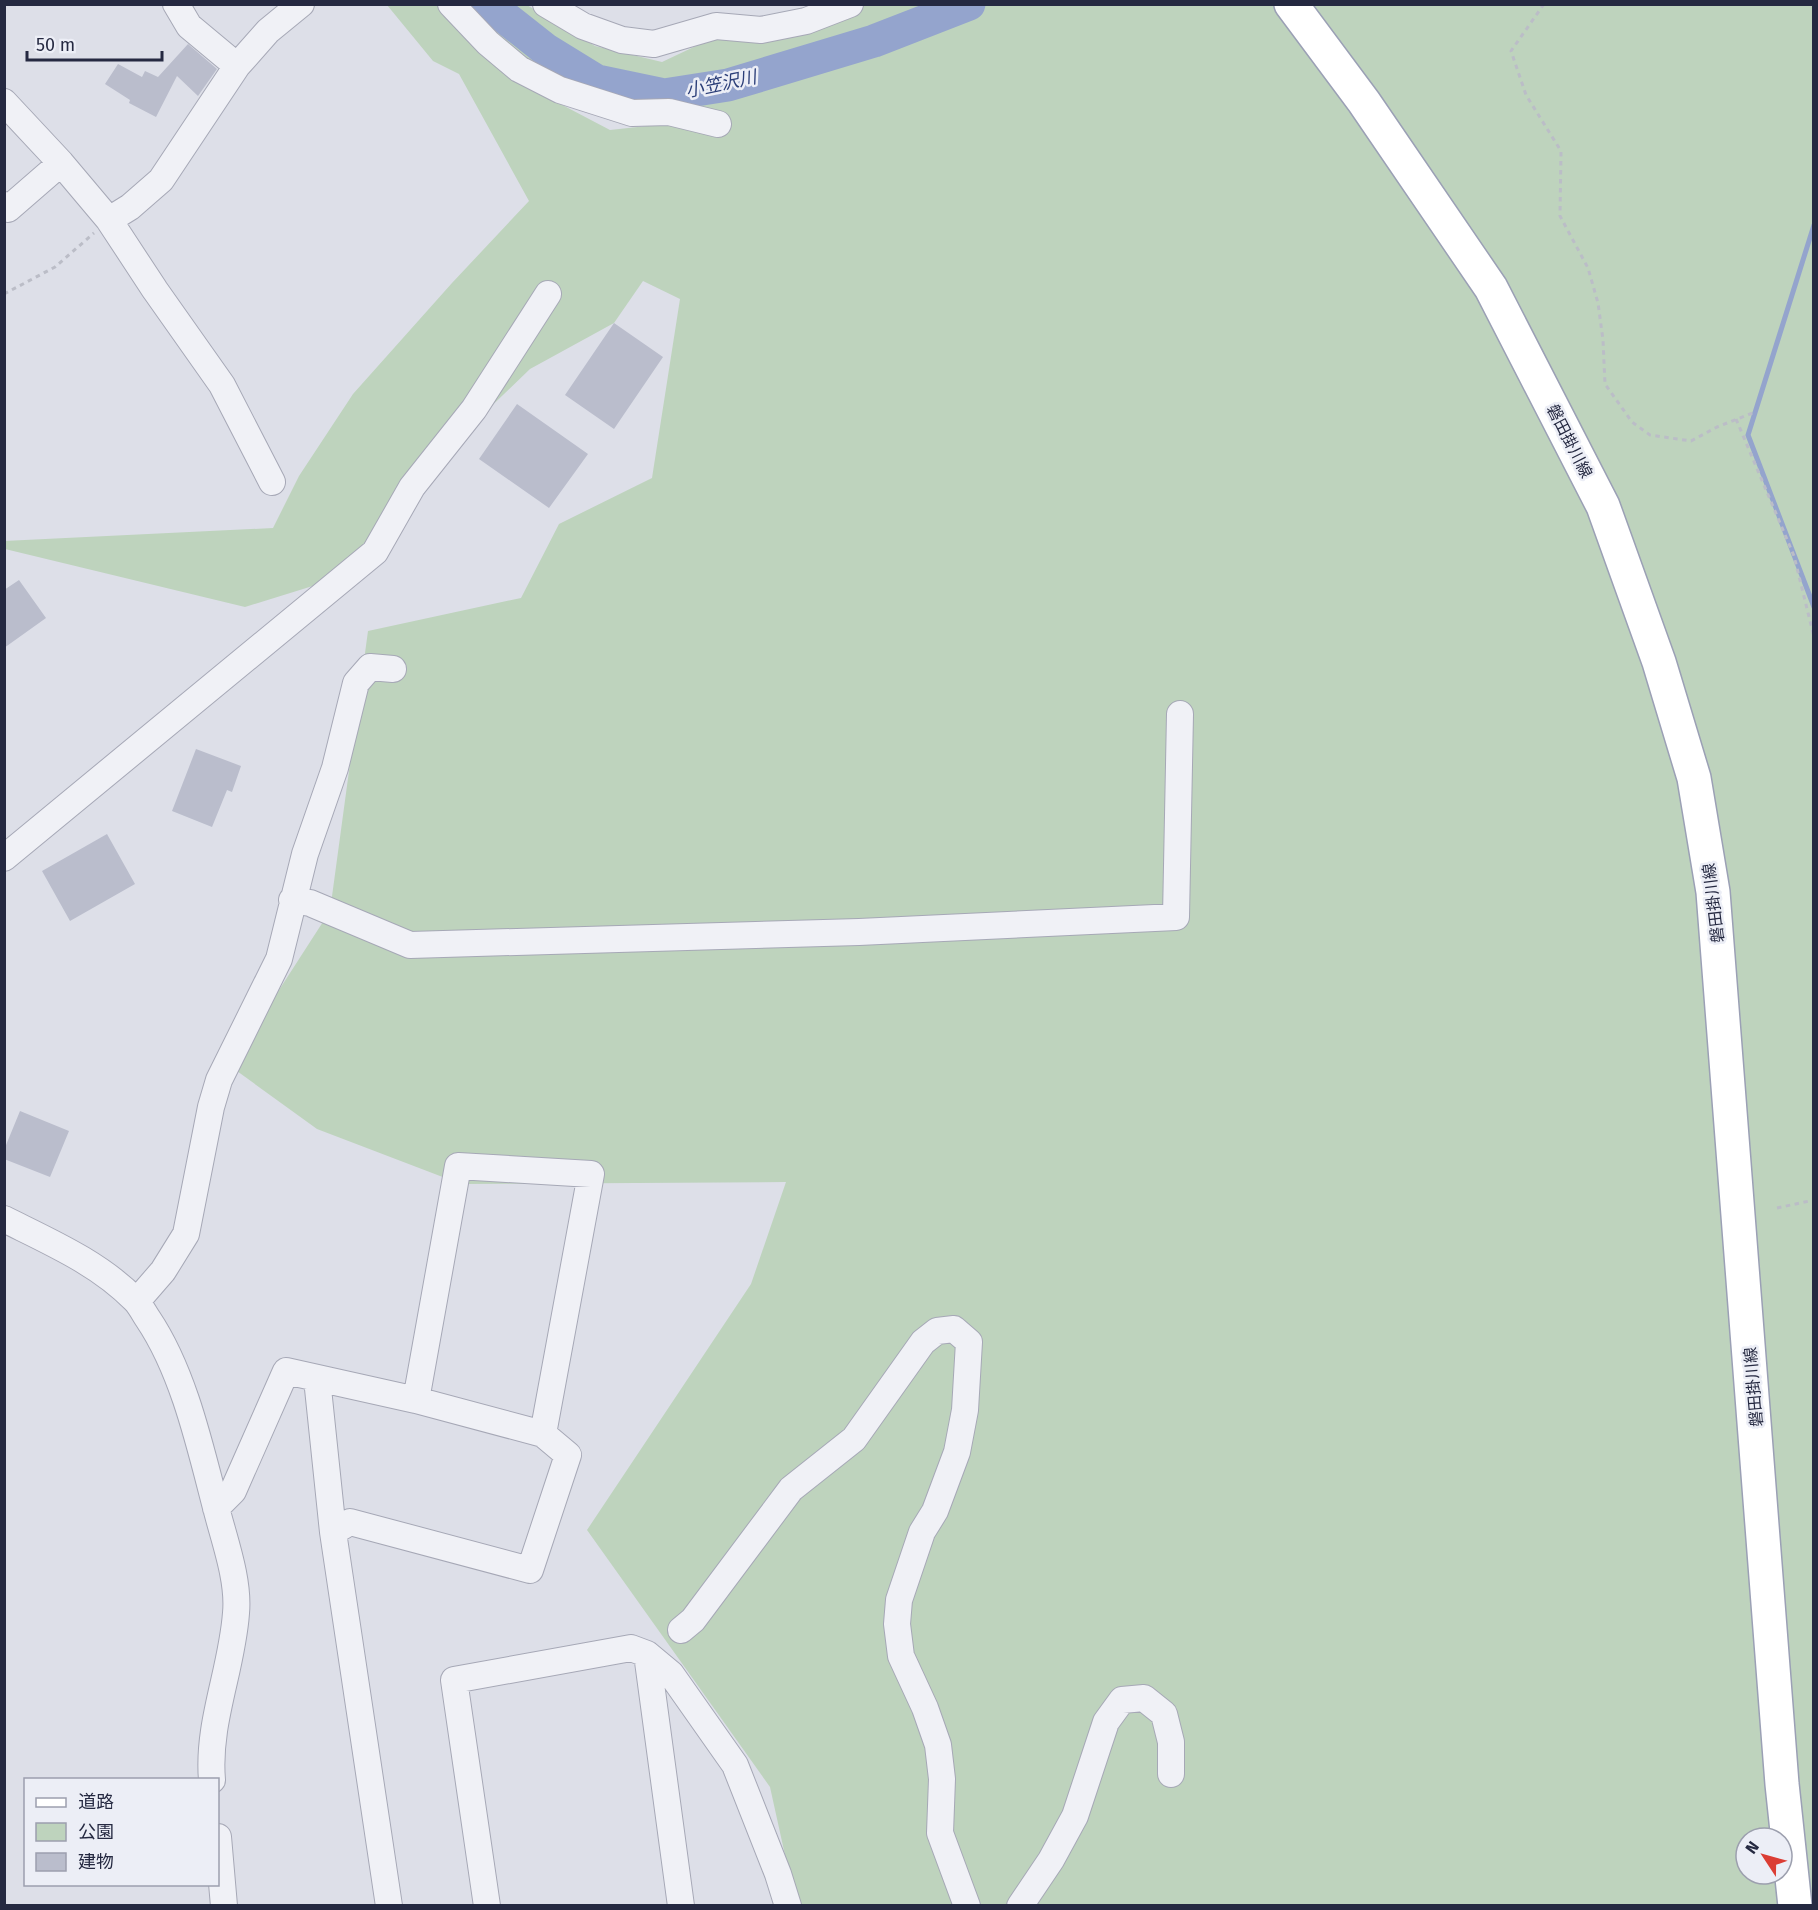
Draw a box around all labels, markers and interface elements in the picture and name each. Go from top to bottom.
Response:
scale bar [27,24,162,62]
text: 50 m [36,34,75,56]
water label: 小笠沢川 [683,65,760,102]
street label: 磐田掛川線 [1543,401,1596,481]
street label: 磐田掛川線 [1699,862,1728,944]
street label: 磐田掛川線 [1741,1346,1766,1428]
legend [24,1778,219,1886]
text: 道路 [78,1791,114,1813]
text: 公園 [78,1821,114,1843]
north arrow [1734,1826,1794,1886]
text: N [1741,1838,1763,1857]
text: 建物 [78,1851,114,1873]

